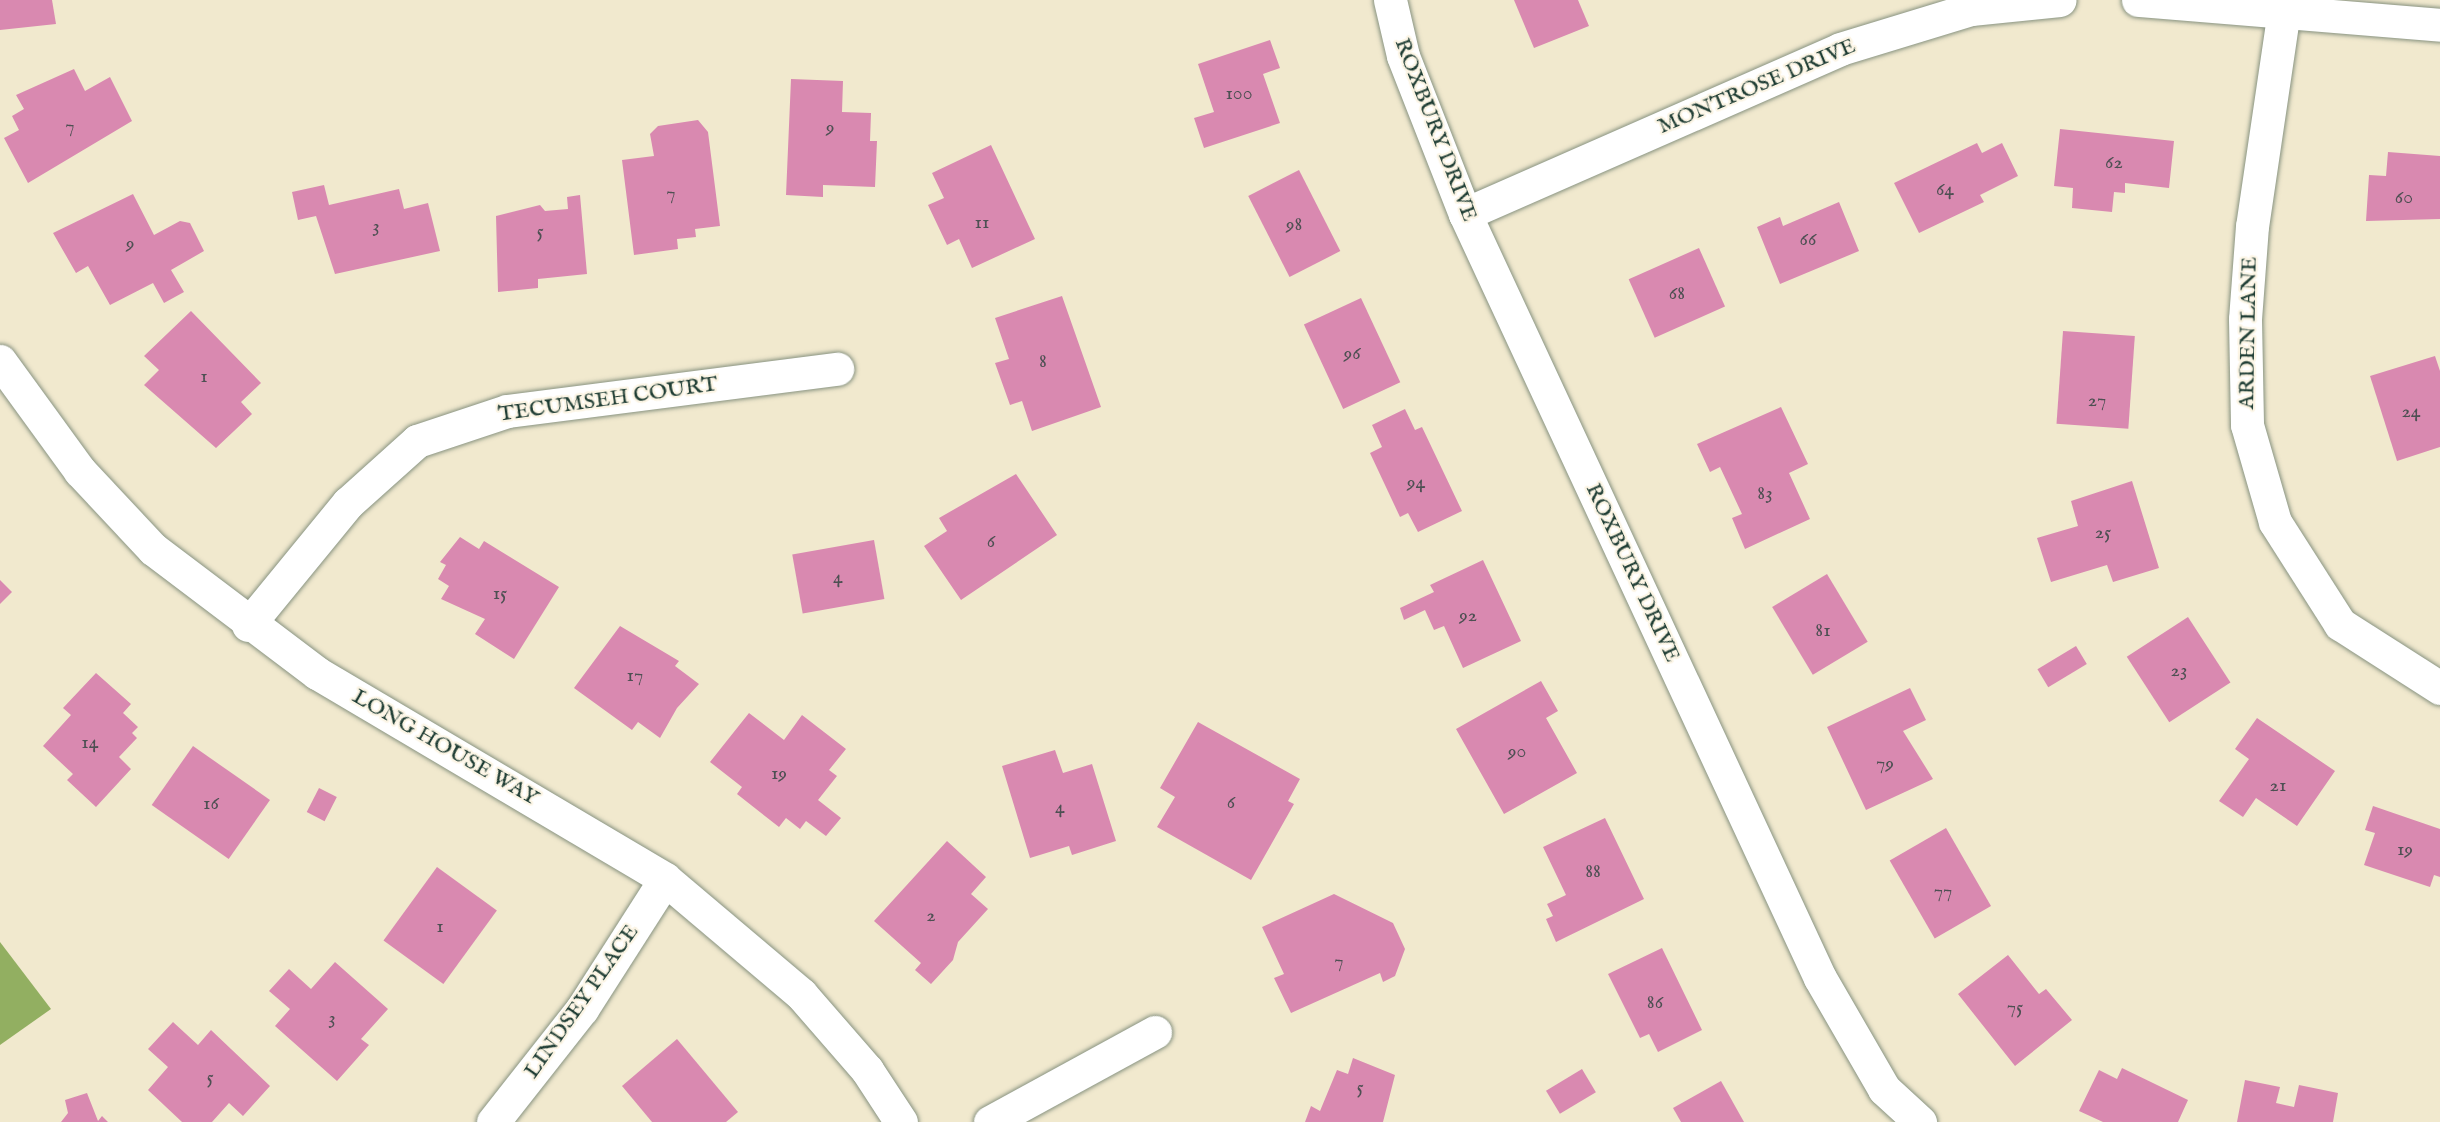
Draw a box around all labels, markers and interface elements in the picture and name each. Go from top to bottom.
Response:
street label: MONTROSE DRIVE [1654,33,1860,141]
street label: ROXBURY DRIVE [1388,35,1482,225]
house number: 100 [1225,81,1253,105]
house number: 7 [65,114,75,138]
house number: 9 [826,115,834,139]
house number: 62 [2105,150,2123,174]
house number: 64 [1936,177,1954,201]
house number: 7 [666,181,676,205]
house number: 60 [2395,185,2413,209]
house number: 11 [975,210,989,234]
house number: 98 [1286,212,1302,236]
house number: 3 [372,214,380,238]
house number: 5 [536,219,544,243]
house number: 66 [1800,227,1816,251]
house number: 9 [126,231,134,255]
street label: ARDEN LANE [2234,256,2264,410]
house number: 68 [1669,281,1685,305]
house number: 96 [1343,341,1361,365]
house number: 8 [1039,349,1047,373]
house number: 1 [200,364,208,388]
street label: TECUMSEH COURT [497,372,719,428]
house number: 27 [2088,388,2106,412]
house number: 24 [2401,399,2421,423]
house number: 94 [1407,470,1425,494]
street label: ROXBURY DRIVE [1579,480,1685,666]
house number: 83 [1757,481,1773,505]
house number: 25 [2095,520,2111,544]
house number: 6 [987,529,995,553]
house number: 4 [833,565,843,589]
house number: 15 [493,581,507,605]
house number: 92 [1459,603,1477,627]
house number: 81 [1815,618,1831,642]
house number: 23 [2171,658,2187,682]
house number: 17 [627,663,643,687]
street label: LONG HOUSE WAY [347,684,543,812]
house number: 14 [81,730,99,754]
house number: 90 [1508,739,1526,763]
house number: 79 [1876,751,1894,775]
house number: 19 [771,761,787,785]
house number: 21 [2270,773,2286,797]
house number: 6 [1227,790,1235,814]
house number: 16 [203,791,219,815]
house number: 4 [1055,795,1065,819]
house number: 19 [2397,837,2413,861]
house number: 88 [1585,859,1601,883]
house number: 77 [1934,879,1952,903]
house number: 2 [926,903,936,927]
house number: 1 [436,914,444,938]
street label: LINDSEY PLACE [519,920,645,1084]
house number: 7 [1334,949,1344,973]
house number: 86 [1647,990,1663,1014]
house number: 75 [2007,995,2023,1019]
house number: 3 [328,1006,336,1030]
house number: 5 [206,1065,214,1089]
house number: 5 [1356,1075,1364,1099]

